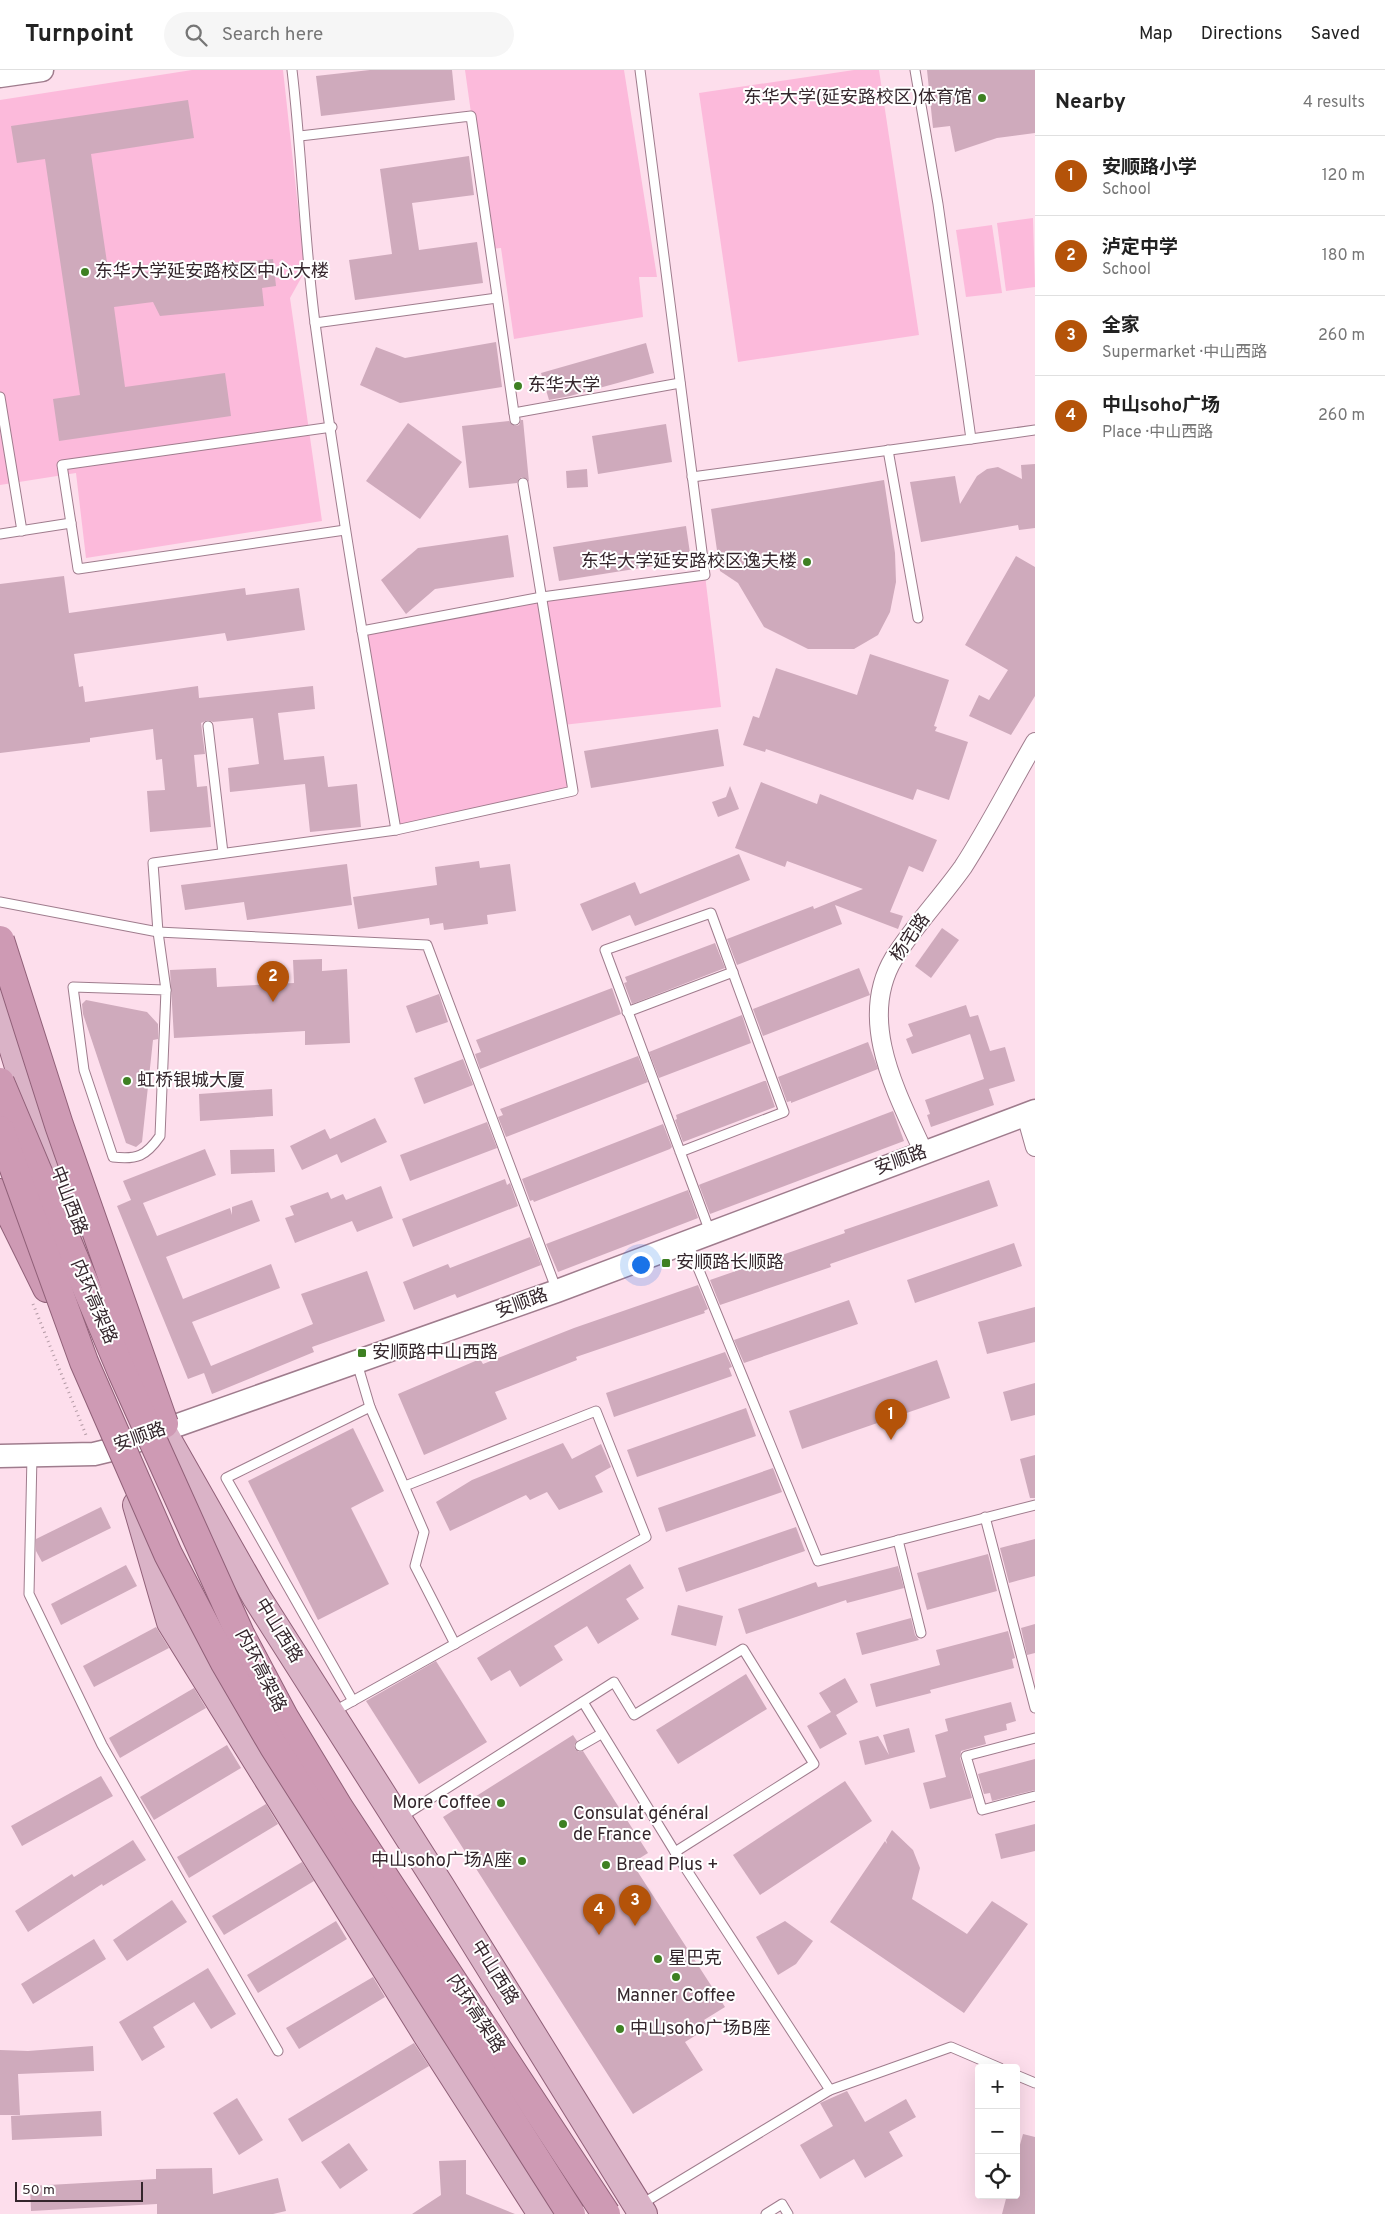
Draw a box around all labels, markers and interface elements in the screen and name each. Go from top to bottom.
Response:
search box [164,12,514,57]
text: Turnpoint [25,20,134,50]
icon: search [182,21,210,49]
text: Search here [222,23,323,47]
text: Map [1139,23,1173,46]
text: Directions [1201,23,1283,46]
text: Saved [1311,23,1360,46]
place label: 东华大学(延安路校区)体育馆 [744,87,972,110]
text: Nearby [1055,89,1126,116]
marker: 东华大学(延安路校区)体育馆 [976,92,988,104]
text: 4 results [1303,93,1365,113]
text: 安顺路小学 [1102,156,1197,180]
text: 1 [1068,166,1074,186]
text: 120 m [1322,166,1365,186]
text: School [1102,180,1151,200]
text: 泸定中学 [1102,236,1178,260]
text: 2 [1066,246,1076,266]
text: 180 m [1322,246,1365,266]
text: School [1102,260,1151,280]
place label: 东华大学延安路校区中心大楼 [95,261,329,284]
marker: 东华大学延安路校区中心大楼 [79,266,91,278]
text: 全家 [1102,314,1140,338]
text: 3 [1066,326,1076,346]
text: 260 m [1318,326,1365,346]
text: Supermarket · 中山西路 [1102,343,1267,363]
place label: 东华大学 [528,375,600,398]
marker: 东华大学 [512,380,524,392]
text: 中山soho广场 [1102,394,1220,418]
text: 4 [1066,406,1076,426]
text: 260 m [1318,406,1365,426]
text: Place · 中山西路 [1102,423,1213,443]
place label: 东华大学延安路校区逸夫楼 [581,551,797,574]
marker: 东华大学延安路校区逸夫楼 [801,556,813,568]
street label: 杨宅路 [886,909,936,967]
pin: 2 [257,961,289,1002]
place label: 虹桥银城大厦 [137,1070,245,1093]
marker: 虹桥银城大厦 [121,1075,133,1087]
street label: 安顺路 [872,1141,930,1181]
street label: 中山西路 [44,1163,92,1239]
your location [628,1252,654,1278]
place label: 安顺路长顺路 [676,1252,784,1275]
street label: 内环高架路 [65,1256,121,1348]
marker: 安顺路长顺路 [660,1257,672,1269]
street label: 安顺路 [493,1284,551,1324]
place label: 安顺路中山西路 [372,1342,498,1365]
marker: 安顺路中山西路 [356,1347,368,1359]
pin: 1 [875,1399,907,1440]
street label: 安顺路 [111,1418,169,1458]
street label: 中山西路 [249,1594,307,1668]
street label: 内环高架路 [229,1626,291,1716]
place label: More Coffee [392,1792,491,1815]
marker: More Coffee [495,1797,507,1809]
place label: Consulat général de France [573,1803,709,1847]
marker: Consulat général de France [557,1818,569,1830]
place label: 中山soho广场A座 [371,1850,512,1873]
place label: Bread Plus + [616,1854,719,1877]
marker: 中山soho广场A座 [516,1855,528,1867]
marker: Bread Plus + [600,1859,612,1871]
pin: 3 [619,1885,651,1926]
pin: 4 [583,1894,615,1935]
street label: 中山西路 [465,1936,523,2010]
place label: 星巴克 [668,1948,722,1971]
marker: 星巴克 [652,1953,664,1965]
street label: 内环高架路 [441,1970,509,2058]
marker: Manner Coffee [670,1971,682,1983]
place label: Manner Coffee [616,1985,736,2008]
place label: 中山soho广场B座 [630,2018,771,2041]
marker: 中山soho广场B座 [614,2023,626,2035]
map controls [975,2064,1020,2199]
button: + [975,2064,1020,2109]
button: − [975,2109,1020,2154]
button: locate [975,2154,1020,2199]
scale bar [15,2179,142,2202]
text: 50 m [22,2182,55,2199]

